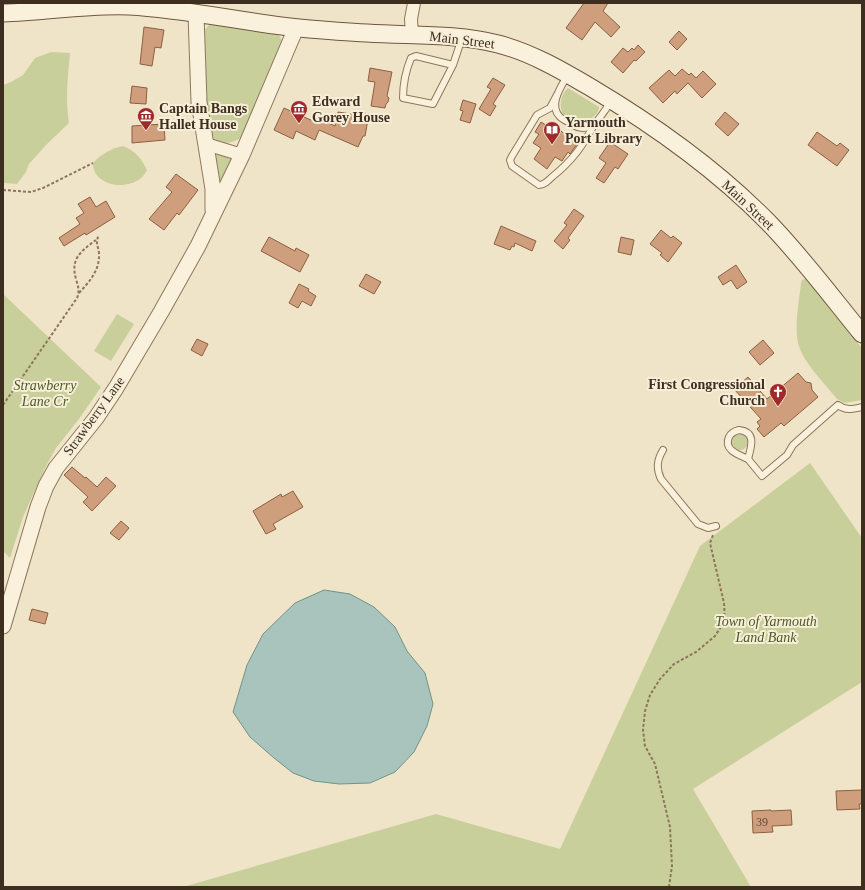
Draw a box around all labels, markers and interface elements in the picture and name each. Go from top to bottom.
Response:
street label: Main Street [428,29,496,51]
place label: Edward Gorey House [312,94,390,125]
museum icon: Edward Gorey House [289,99,309,124]
place label: Captain Bangs Hallet House [159,101,248,132]
museum icon: Captain Bangs Hallet House [136,106,156,131]
place label: Yarmouth Port Library [565,115,642,146]
library icon: Yarmouth Port Library [542,120,562,145]
street label: Main Street [719,177,777,233]
street label: Strawberry Lane [60,374,128,458]
place label: First Congressional Church [648,377,765,408]
park label: Strawberry Lane Cr [14,378,77,409]
church icon: First Congressional Church [768,382,788,407]
park label: Town of Yarmouth Land Bank [715,614,817,645]
house number: 39 [756,815,768,829]

